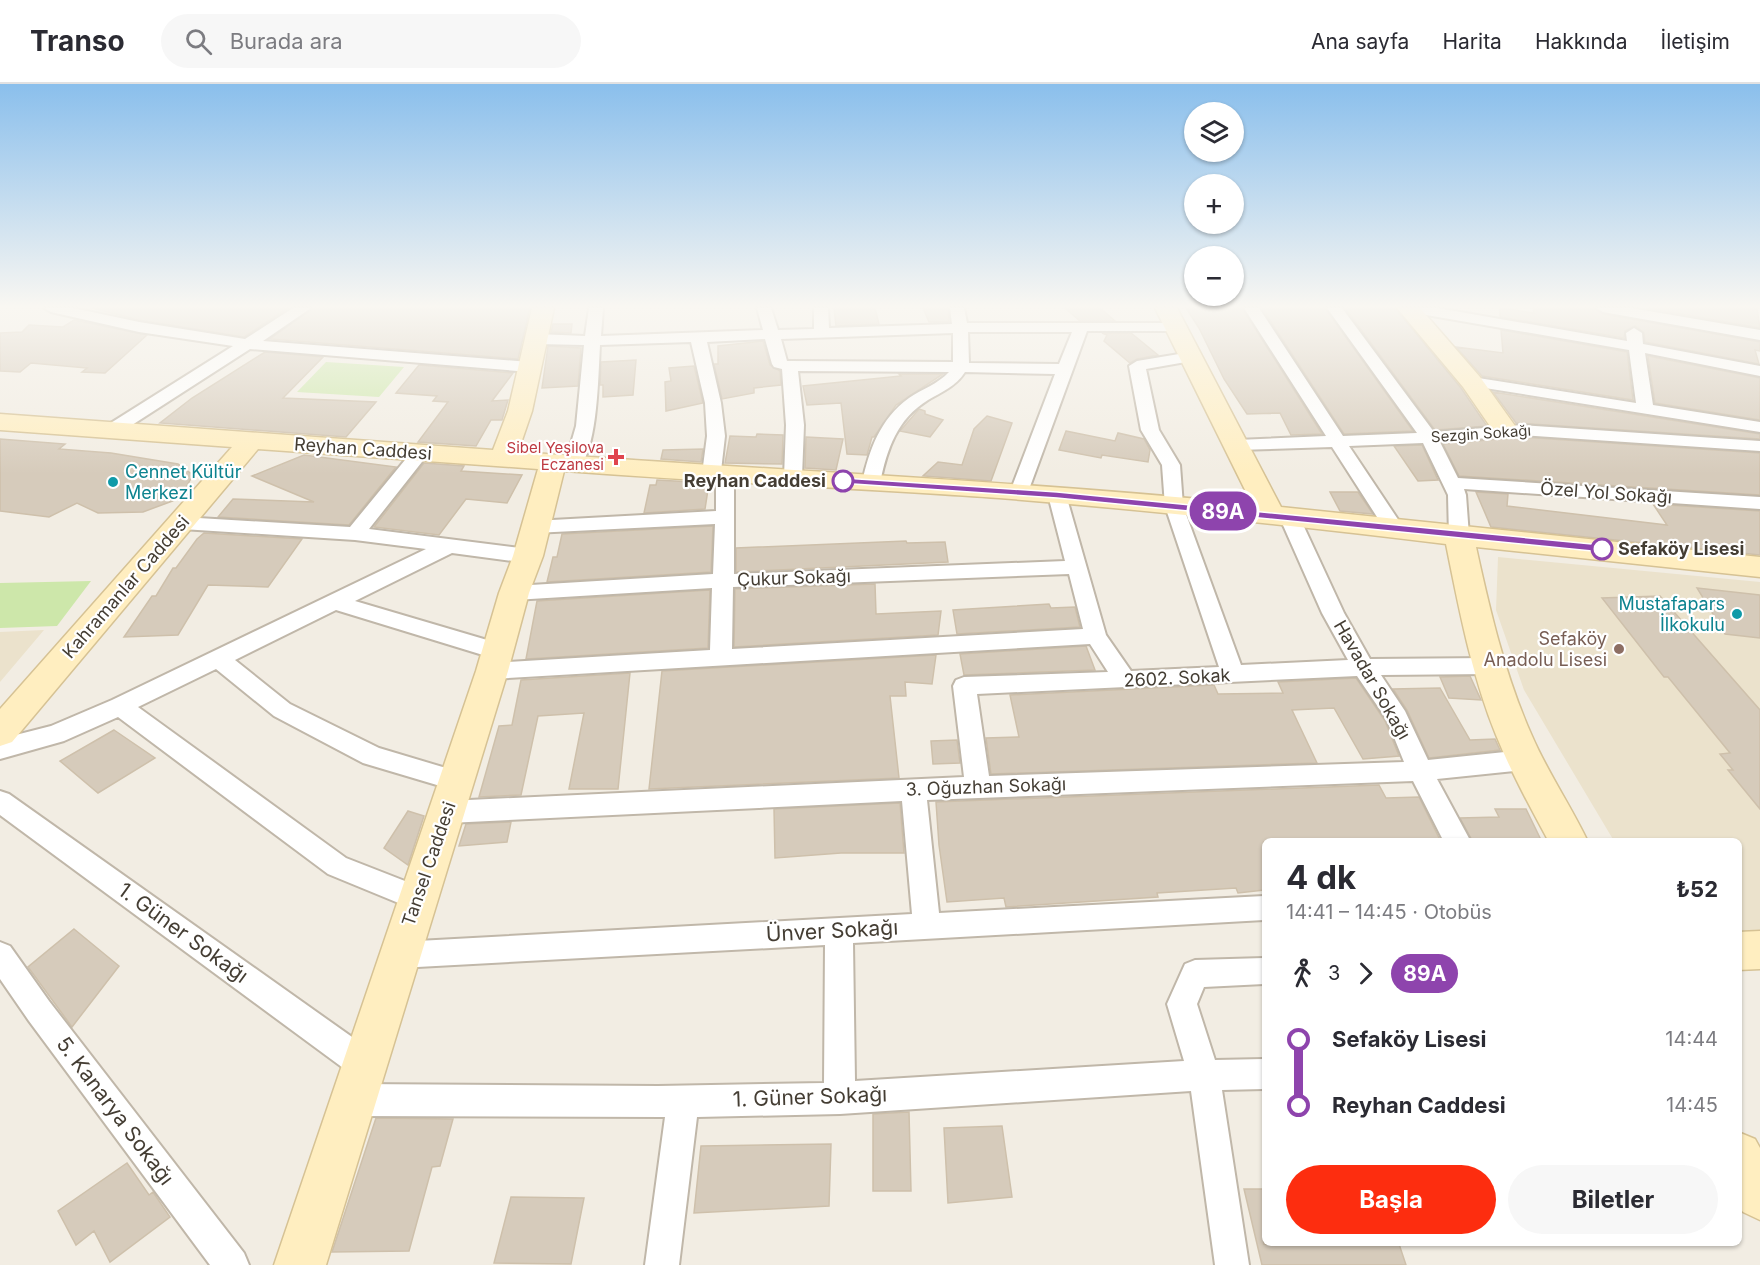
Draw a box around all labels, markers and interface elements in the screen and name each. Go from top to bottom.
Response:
search box [161,14,581,68]
text: Transo [30,24,125,58]
icon: search [182,25,215,58]
text: Burada ara [230,28,343,54]
text: Ana sayfa [1311,29,1409,54]
text: Harita [1442,29,1502,54]
text: Hakkında [1535,29,1628,54]
text: İletişim [1661,29,1730,54]
map controls [1184,102,1244,306]
button: layers [1184,102,1244,162]
button: + [1184,174,1244,234]
button: − [1184,246,1244,306]
street label: Sezgin Sokağı [1430,421,1532,446]
street label: Reyhan Caddesi [294,433,432,464]
place label: Sibel Yeşilova Eczanesi [507,438,604,474]
marker: Sibel Yeşilova Eczanesi [609,450,623,464]
place label: Cennet Kültür Merkezi [125,461,242,503]
place label: Reyhan Caddesi [684,470,826,491]
marker: Reyhan Caddesi [832,470,854,492]
marker: Cennet Kültür Merkezi [106,475,120,489]
street label: Özel Yol Sokağı [1539,476,1673,508]
line badge: 89A [1188,492,1258,530]
text: 89A [1202,499,1244,524]
street label: Kahramanlar Caddesi [58,511,193,662]
marker: Sefaköy Lisesi [1591,538,1613,560]
place label: Sefaköy Lisesi [1618,538,1744,559]
street label: Çukur Sokağı [737,565,851,590]
place label: Mustafapars İlkokulu [1618,593,1725,635]
marker: Mustafapars İlkokulu [1730,607,1744,621]
street label: Havadar Sokağı [1330,616,1415,743]
place label: Sefaköy Anadolu Lisesi [1484,628,1607,670]
marker: Sefaköy Anadolu Lisesi [1612,642,1626,656]
street label: 2602. Sokak [1123,664,1231,691]
street label: 3. Oğuzhan Sokağı [905,773,1067,800]
street label: Tansel Caddesi [397,799,460,929]
text: 4 dk [1286,857,1356,897]
text: ₺52 [1676,876,1718,902]
street label: 1. Güner Sokağı [113,877,253,988]
text: 14:41 – 14:45 · Otobüs [1286,900,1492,924]
street label: Ünver Sokağı [765,914,899,946]
icon: walk [1286,957,1319,990]
icon: forward [1349,957,1382,990]
text: 3 [1328,961,1340,985]
text: 89A [1403,961,1446,986]
text: Sefaköy Lisesi [1332,1026,1487,1052]
text: 14:44 [1665,1027,1718,1051]
street label: 5. Kanarya Sokağı [51,1032,179,1190]
street label: 1. Güner Sokağı [732,1081,888,1112]
text: Reyhan Caddesi [1332,1092,1506,1118]
text: 14:45 [1666,1093,1718,1117]
button: Başla [1286,1165,1496,1234]
button: Biletler [1508,1165,1718,1234]

